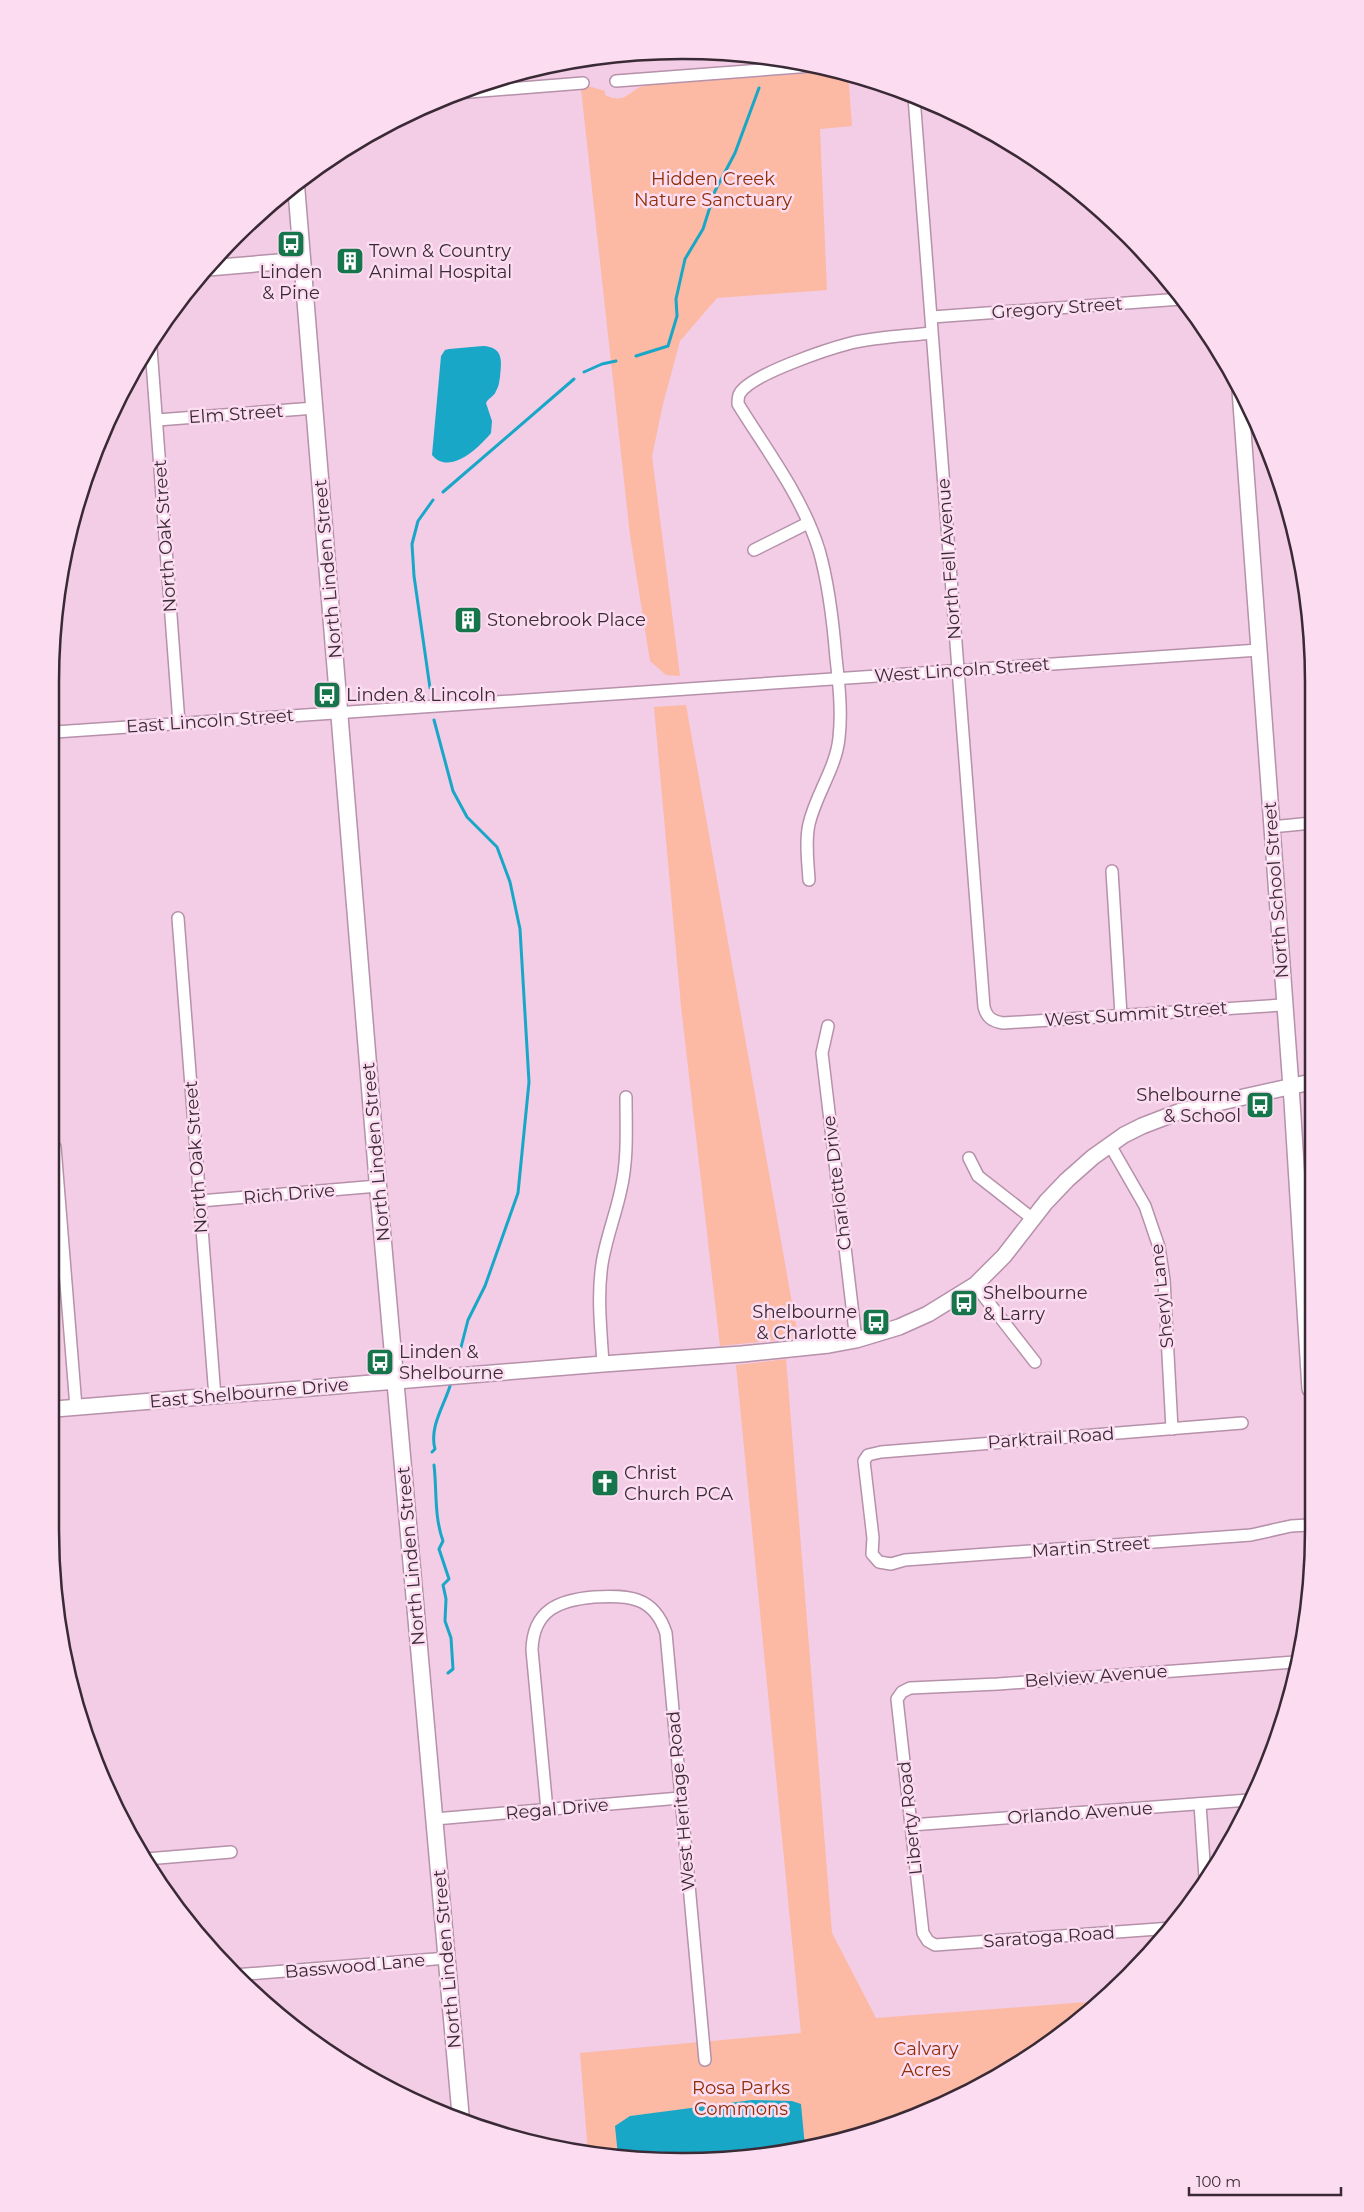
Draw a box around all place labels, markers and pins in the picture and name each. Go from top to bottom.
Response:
bus stop icon: Linden & Pine [276,229,306,259]
place label: Town & Country Animal Hospital [369,240,512,283]
building icon: Town & Country Animal Hospital [335,246,365,276]
place label: Linden & Pine [260,261,322,304]
building icon: Stonebrook Place [453,605,483,635]
place label: Stonebrook Place [487,609,646,631]
bus stop icon: Linden & Lincoln [312,680,342,710]
place label: Linden & Lincoln [346,684,496,706]
place label: Shelbourne & School [1136,1084,1241,1127]
bus stop icon: Shelbourne & School [1245,1090,1275,1120]
place label: Shelbourne & Larry [983,1282,1088,1325]
bus stop icon: Shelbourne & Larry [949,1288,979,1318]
place label: Shelbourne & Charlotte [752,1301,857,1344]
bus stop icon: Shelbourne & Charlotte [861,1307,891,1337]
place label: Linden & Shelbourne [399,1341,504,1384]
bus stop icon: Linden & Shelbourne [365,1347,395,1377]
place label: Christ Church PCA [624,1462,733,1505]
church icon: Christ Church PCA [590,1468,620,1498]

